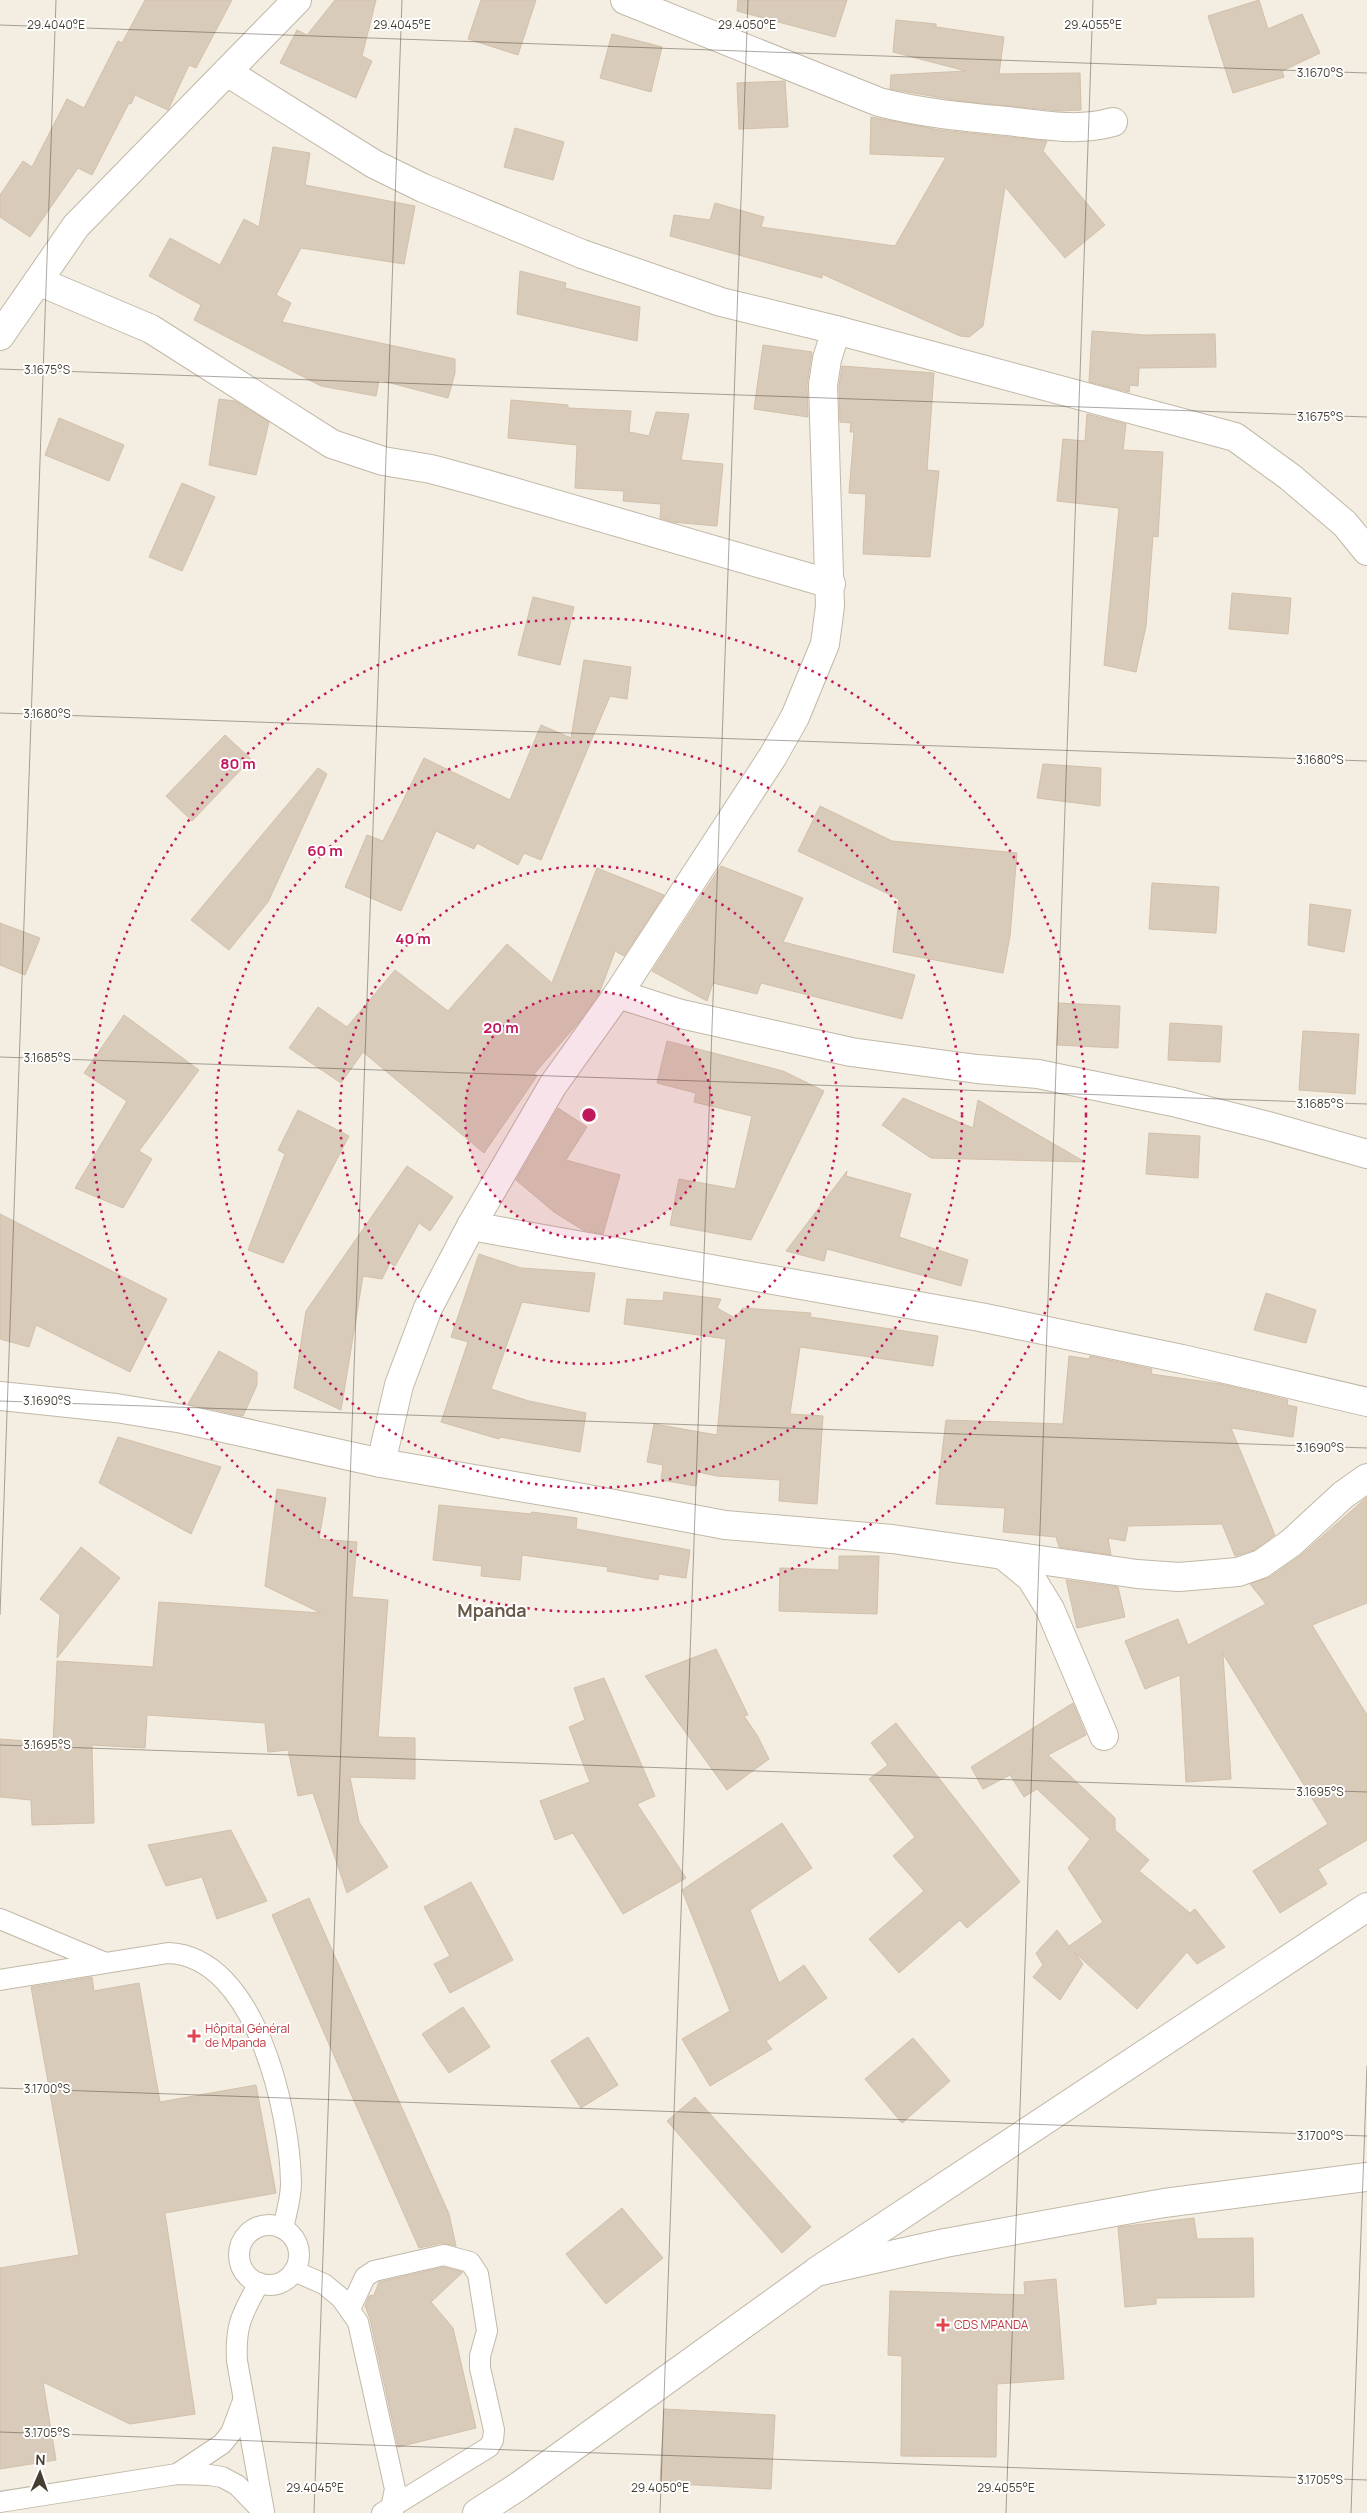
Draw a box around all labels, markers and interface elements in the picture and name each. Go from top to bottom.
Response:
text: 29.4040°E [27,16,85,33]
text: 29.4045°E [373,16,431,33]
text: 29.4050°E [718,16,776,33]
text: 29.4055°E [1064,16,1122,33]
text: 3.1670°S [1297,64,1343,81]
text: 3.1675°S [24,361,70,378]
text: 3.1675°S [1297,408,1343,425]
text: 3.1680°S [23,705,71,722]
text: 3.1680°S [1296,751,1344,768]
text: 80 m [220,753,256,774]
text: 60 m [307,840,343,861]
text: 40 m [395,928,431,949]
text: 20 m [483,1017,519,1038]
text: 3.1685°S [23,1049,71,1066]
text: 3.1685°S [1296,1095,1344,1112]
centre of rings [580,1106,598,1124]
text: 3.1690°S [23,1392,71,1409]
text: 3.1690°S [1296,1439,1344,1456]
district label: Mpanda [457,1598,527,1622]
text: 3.1695°S [23,1736,71,1753]
text: 3.1695°S [1296,1783,1344,1800]
place label: Hôpital Général de Mpanda [205,2020,290,2051]
marker: Hôpital Général de Mpanda [187,2029,201,2043]
text: 3.1700°S [24,2080,70,2097]
text: 3.1700°S [1297,2127,1343,2144]
place label: CDS MPANDA [954,2316,1029,2333]
marker: CDS MPANDA [936,2318,950,2332]
text: 3.1705°S [24,2424,70,2441]
north arrow [15,2448,65,2498]
text: N [35,2450,46,2469]
text: 3.1705°S [1297,2471,1343,2488]
text: 29.4045°E [286,2479,344,2496]
text: 29.4050°E [631,2479,689,2496]
text: 29.4055°E [977,2479,1035,2496]

